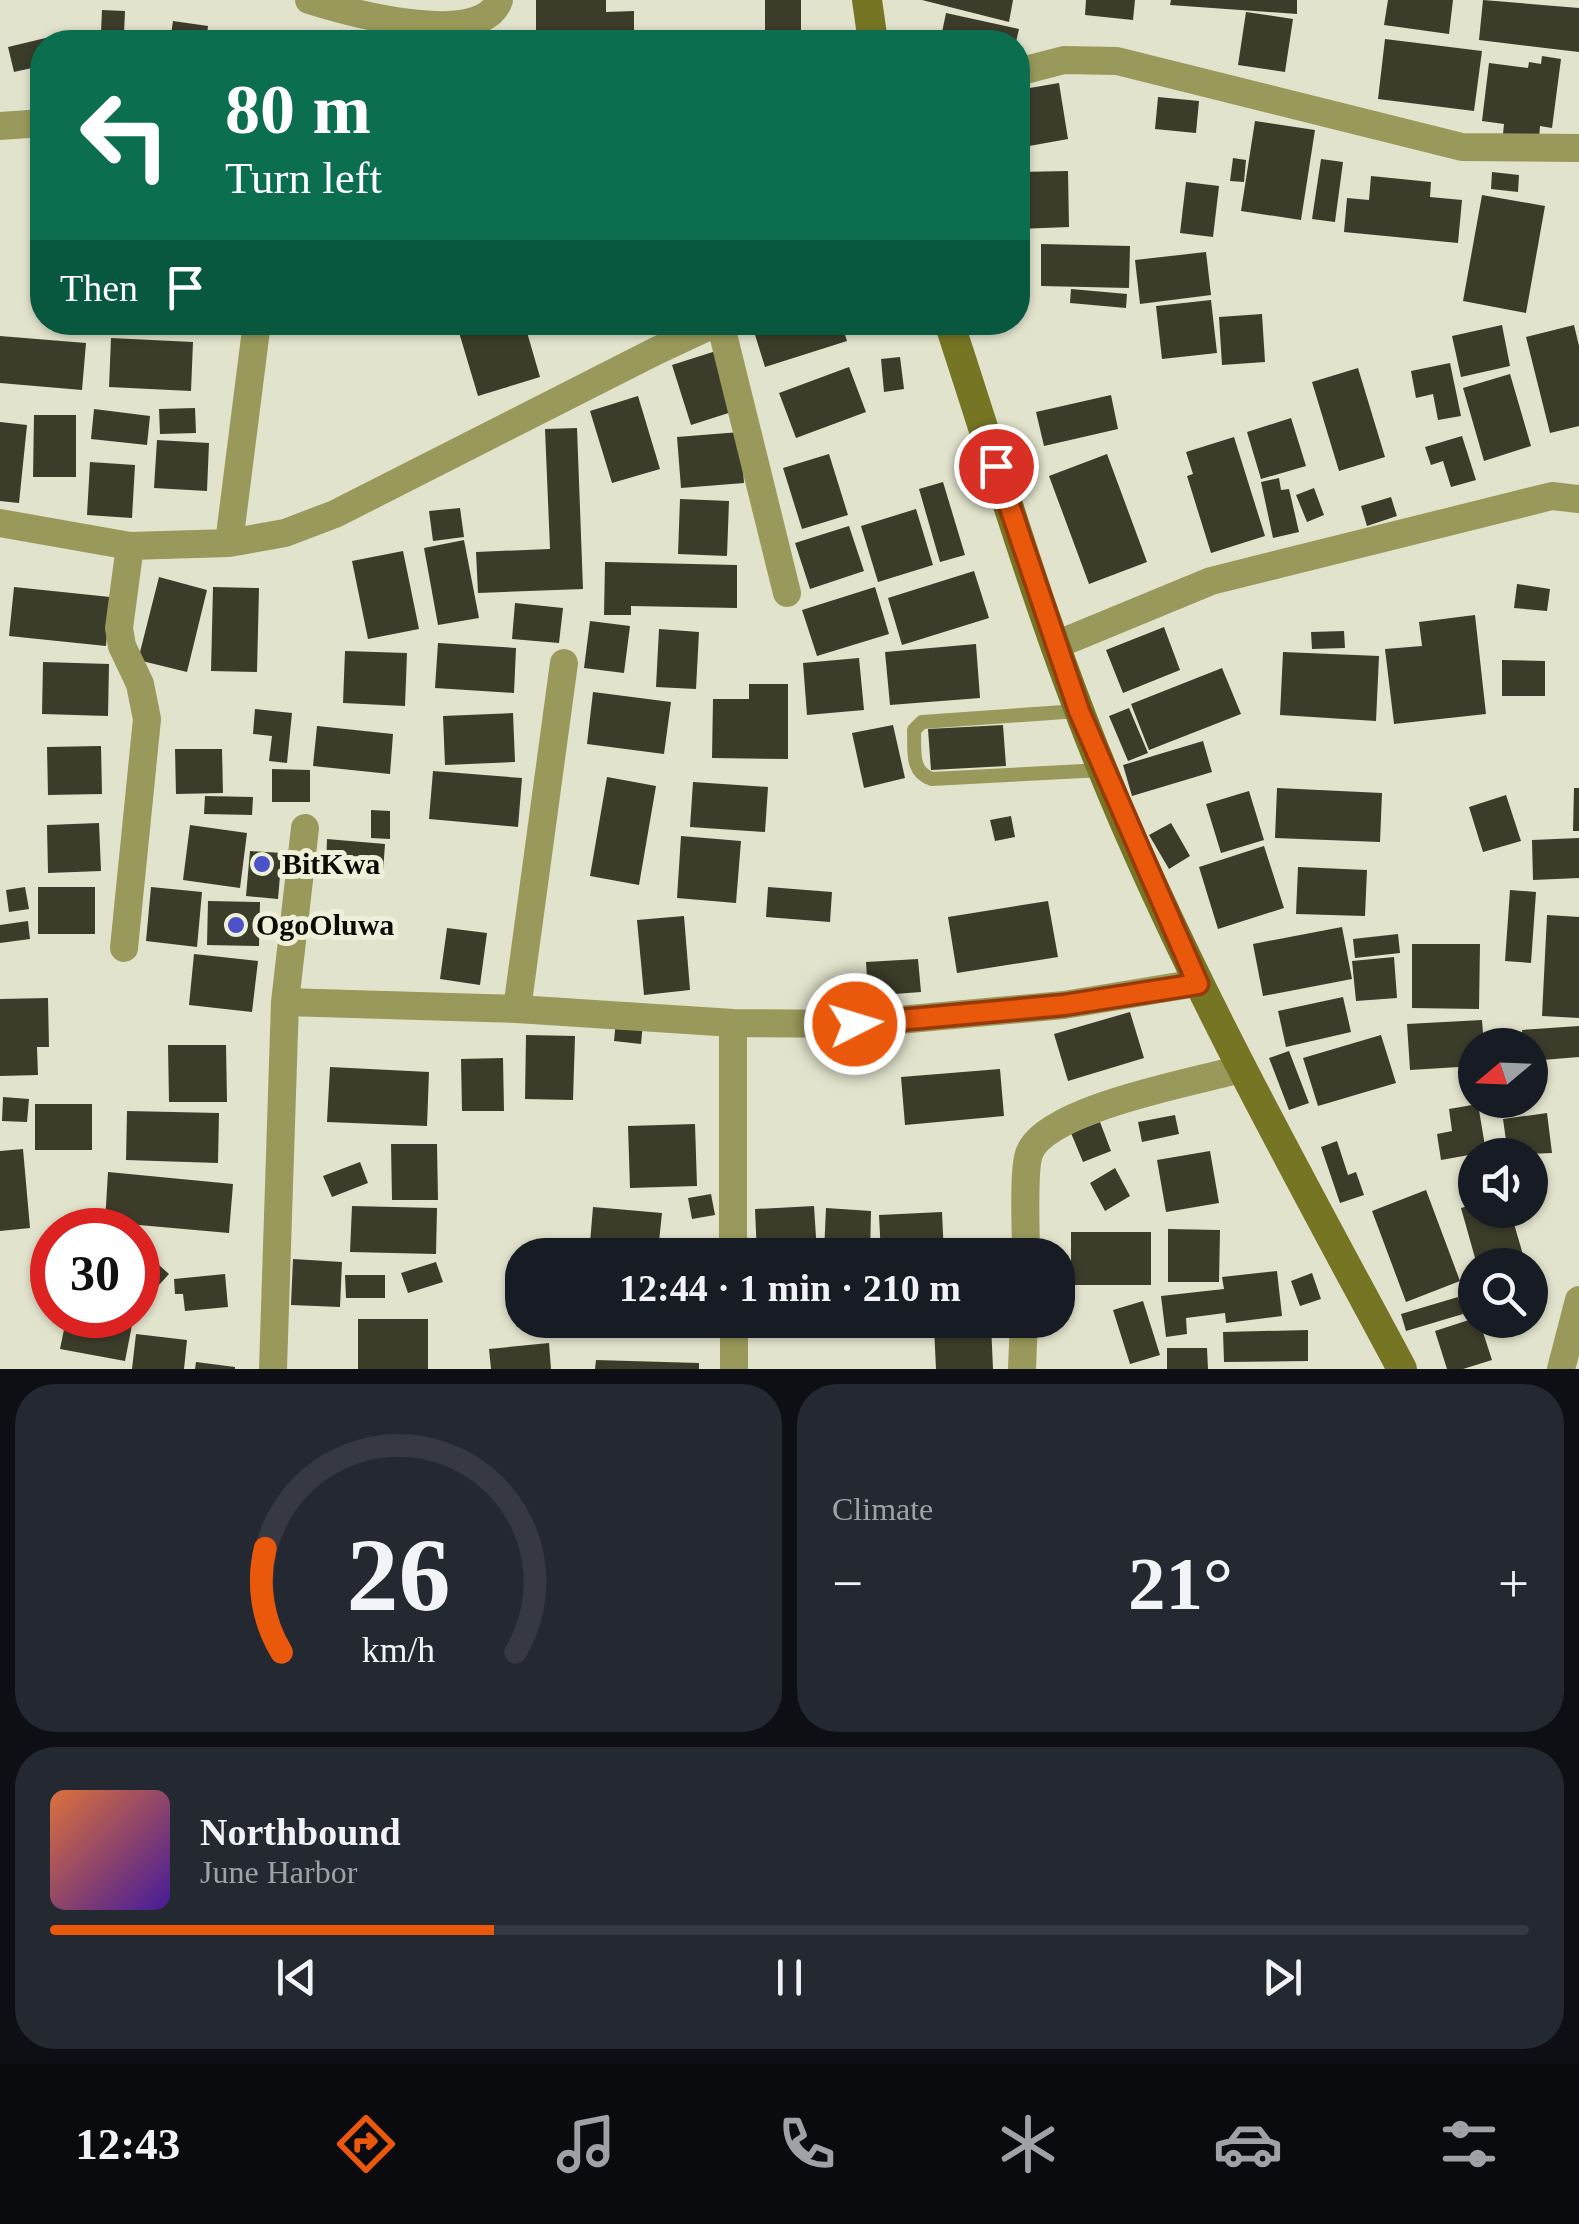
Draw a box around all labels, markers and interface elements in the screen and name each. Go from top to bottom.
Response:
icon: left [60,70,190,200]
text: 80 m [225,71,371,148]
text: Turn left [225,153,382,203]
icon: arrive [158,260,213,315]
text: Then [60,267,138,309]
pin [954,424,1039,509]
icon: arrive [969,439,1024,494]
place label: BitKwa [282,847,380,880]
marker: BitKwa [251,853,273,875]
place label: OgoOluwa [256,908,394,941]
marker: OgoOluwa [225,914,247,936]
position arrow [803,972,907,1076]
north arrow [1458,1028,1548,1118]
map controls [1458,1028,1548,1338]
button: sound [1458,1138,1548,1228]
speed limit sign: 30 [30,1208,160,1338]
button: search [1458,1248,1548,1338]
text: 12:44 · 1 min · 210 m [619,1267,961,1309]
text: Climate [832,1491,933,1527]
text: 26 [347,1517,451,1632]
text: 21° [1128,1542,1233,1625]
text: − [832,1553,863,1614]
text: + [1498,1553,1529,1614]
text: km/h [362,1630,435,1670]
text: Northbound [200,1811,401,1853]
text: June Harbor [200,1854,357,1890]
icon: previous [269,1950,324,2005]
icon: pause [762,1950,817,2005]
icon: next [1255,1950,1310,2005]
icon: directions [331,2109,401,2179]
icon: music [551,2109,621,2179]
icon: phone [772,2109,842,2179]
icon: climate [993,2109,1063,2179]
icon: car [1213,2109,1283,2179]
icon: filters [1434,2109,1504,2179]
text: 12:43 [75,2119,180,2169]

